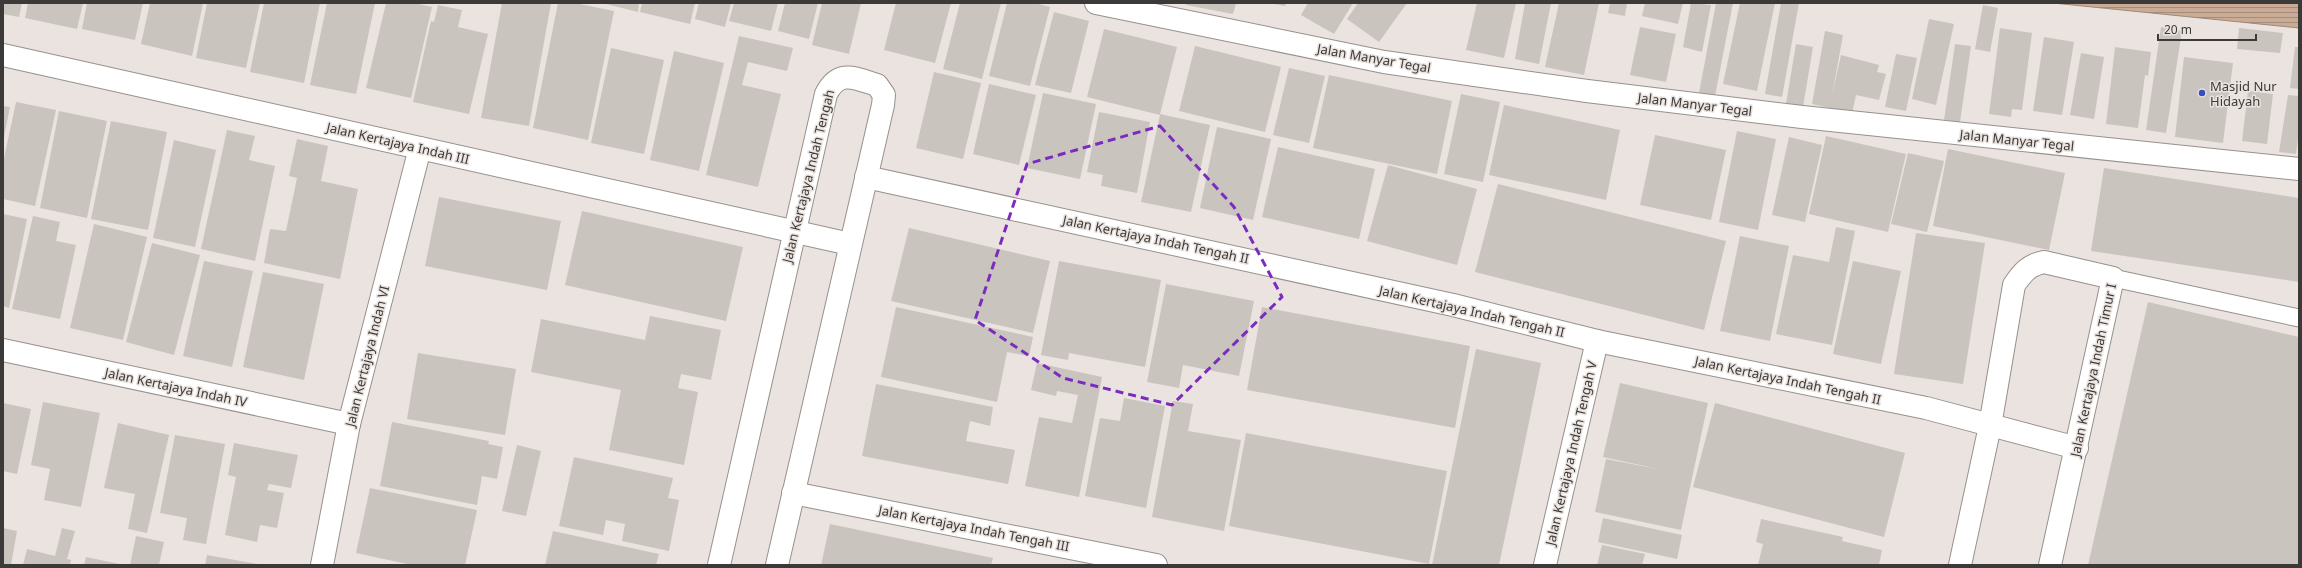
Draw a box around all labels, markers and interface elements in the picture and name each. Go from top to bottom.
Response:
scale bar [2158,16,2256,42]
text: 20 m [2164,21,2192,38]
street label: Jalan Manyar Tegal [1314,39,1432,77]
place label: Masjid Nur Hidayah [2210,77,2277,110]
street label: Jalan Kertajaya Indah Tengah [777,88,838,266]
street label: Jalan Manyar Tegal [1635,88,1753,120]
marker: Masjid Nur Hidayah [2197,88,2207,98]
street label: Jalan Kertajaya Indah III [323,117,471,168]
street label: Jalan Manyar Tegal [1957,125,2075,155]
street label: Jalan Kertajaya Indah Tengah II [1059,210,1251,268]
street label: Jalan Kertajaya Indah Tengah II [1375,280,1567,341]
street label: Jalan Kertajaya Indah Timur I [2065,282,2120,460]
street label: Jalan Kertajaya Indah VI [340,284,393,430]
street label: Jalan Kertajaya Indah Tengah II [1691,351,1883,409]
street label: Jalan Kertajaya Indah Tengah V [1541,359,1601,549]
street label: Jalan Kertajaya Indah IV [101,363,249,411]
street label: Jalan Kertajaya Indah Tengah III [875,500,1071,555]

